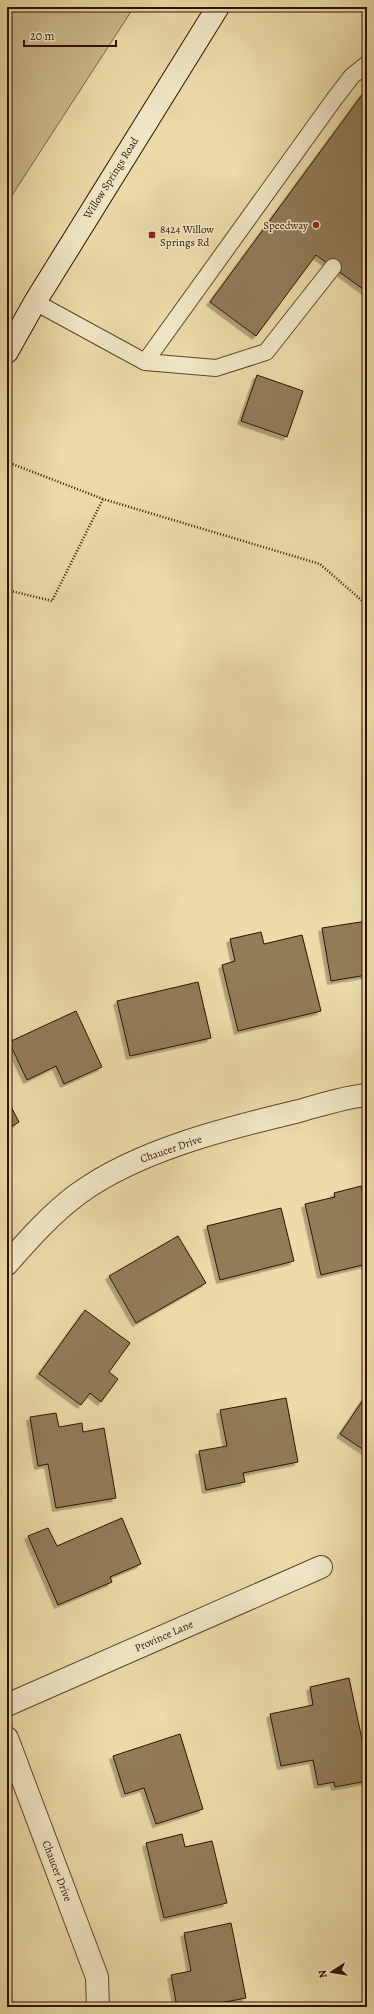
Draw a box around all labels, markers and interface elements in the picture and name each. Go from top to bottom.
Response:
scale bar [24,22,116,48]
text: 20 m [30,28,54,44]
street label: Willow Springs Road [79,134,142,222]
place label: Speedway [263,218,308,233]
marker: Speedway [311,220,321,230]
place label: 8424 Willow Springs Rd [160,222,214,250]
marker: 8424 Willow Springs Rd [147,230,157,240]
street label: Chaucer Drive [138,1131,204,1167]
street label: Province Lane [132,1616,196,1656]
street label: Chaucer Drive [38,1838,76,1904]
north arrow [312,1952,352,1992]
text: N [315,1968,331,1979]

